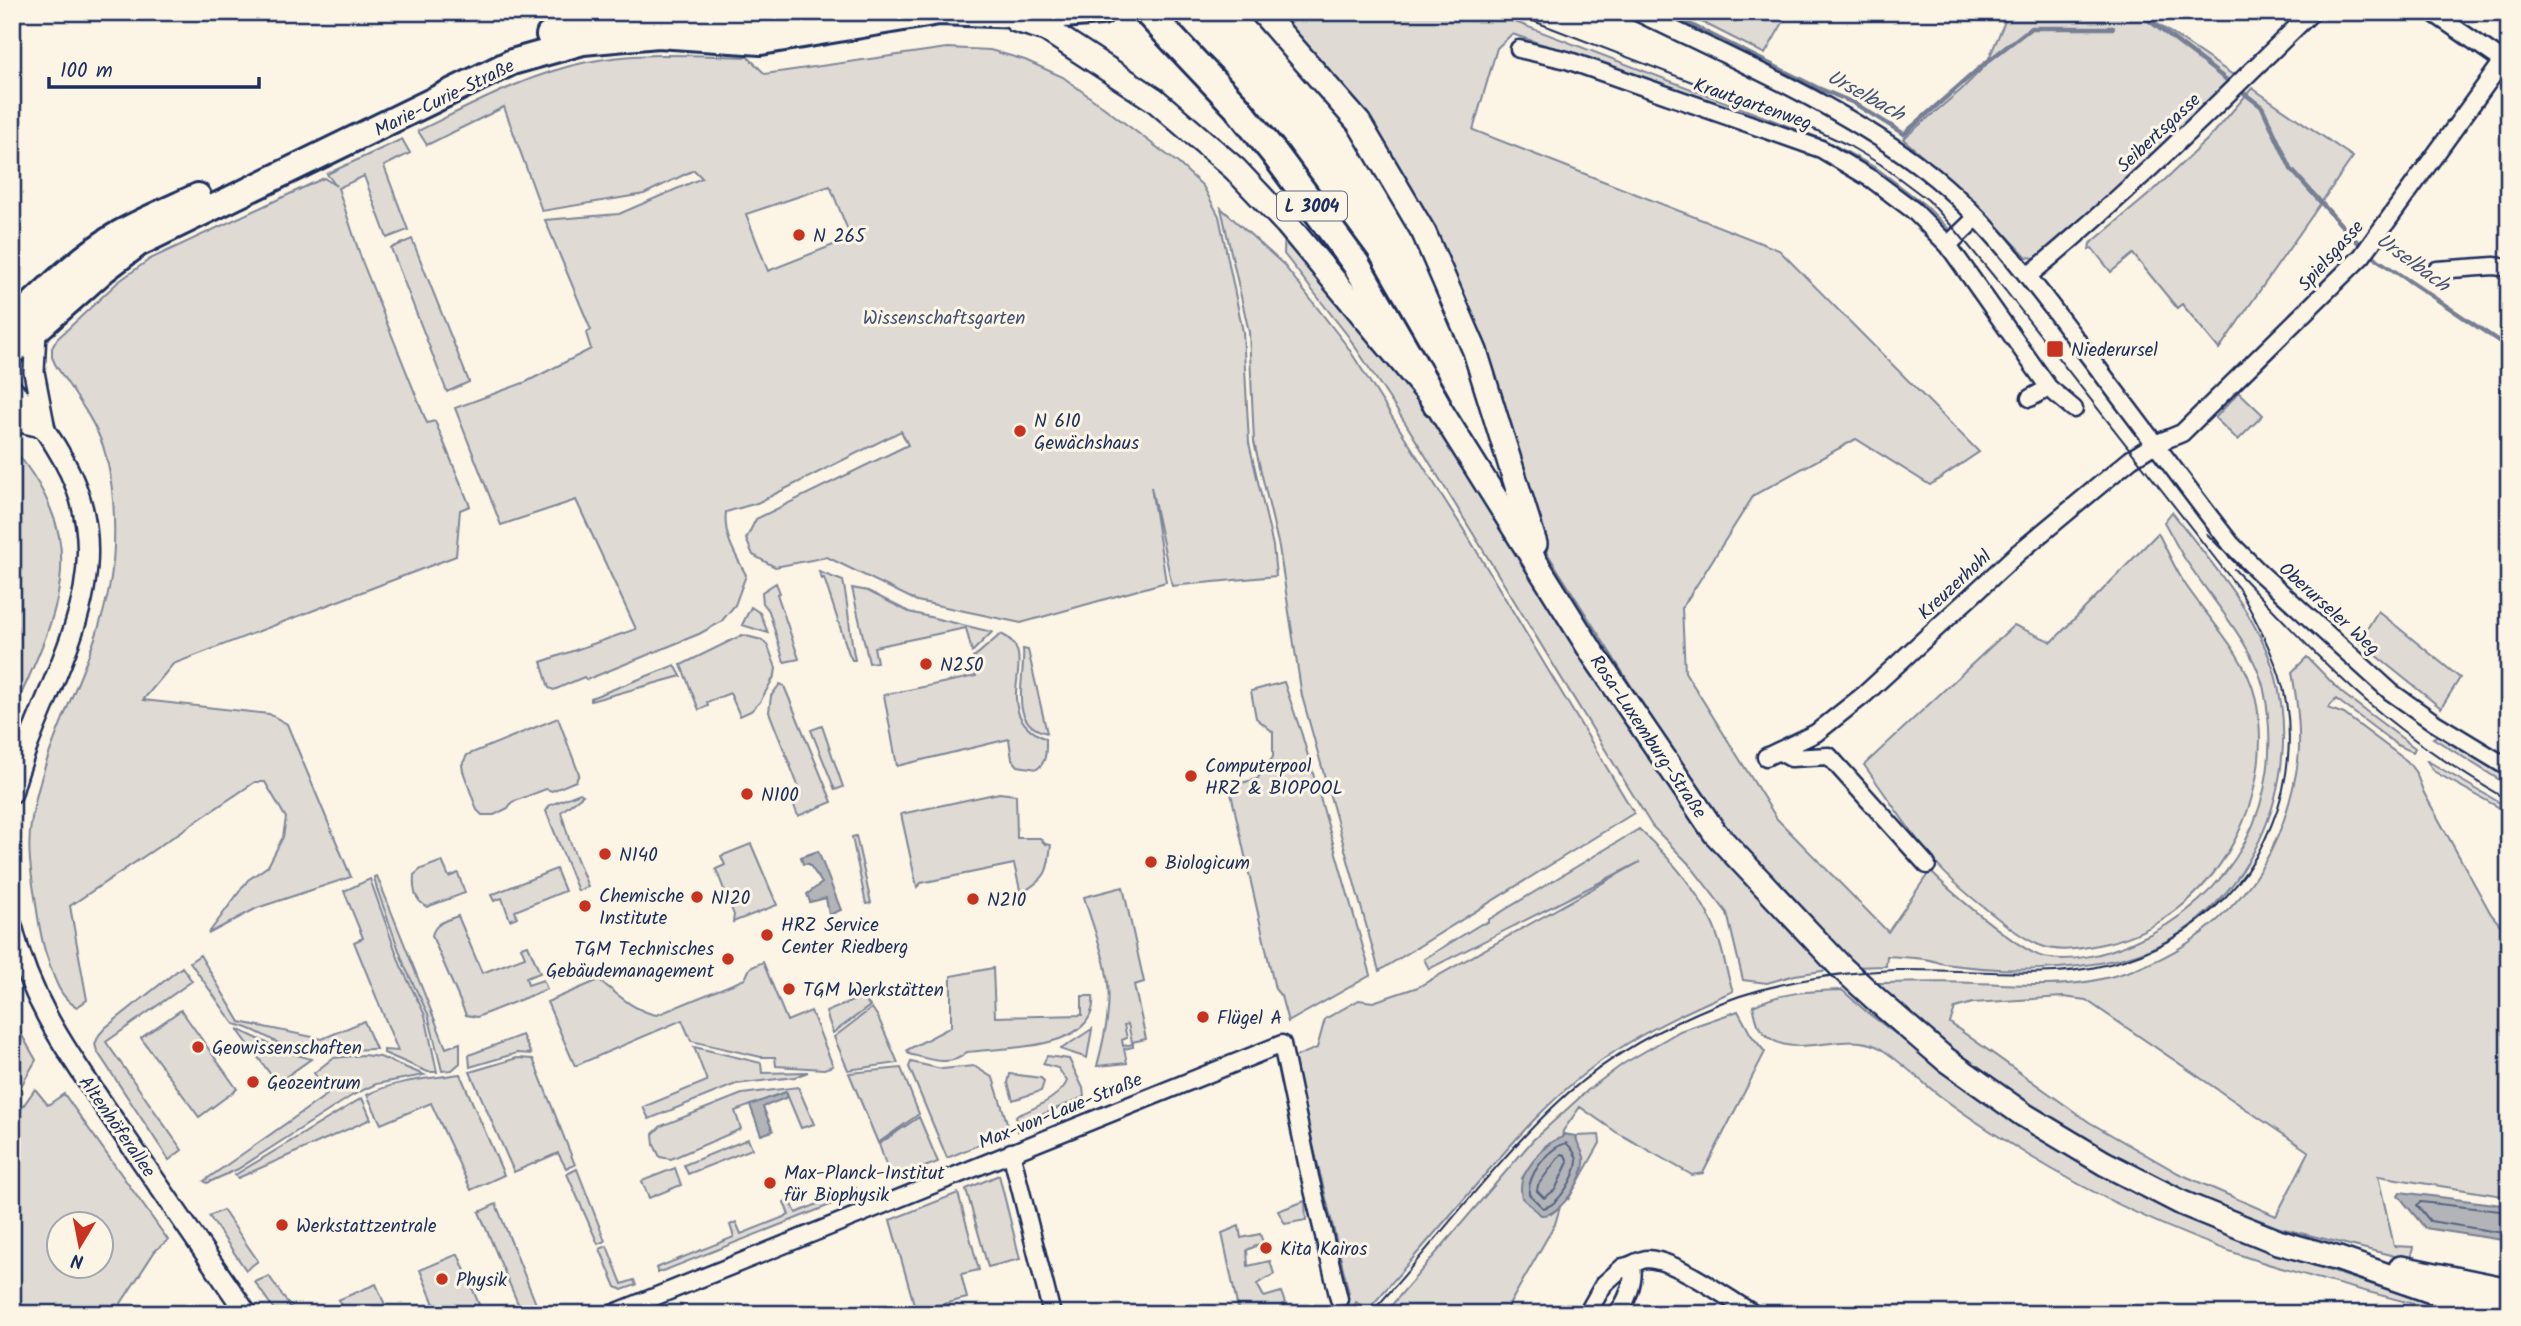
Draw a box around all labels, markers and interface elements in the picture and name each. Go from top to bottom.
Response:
scale bar [49,46,259,90]
street label: Marie-Curie-Straße [370,52,521,146]
text: 100 m [60,55,113,88]
water label: Urselbach [1820,61,1912,132]
street label: Krautgartenweg [1689,71,1816,139]
street label: Seibertsgasse [2110,86,2209,181]
road number: L 3004 [1277,191,1347,220]
street label: Spielsgasse [2291,213,2372,299]
place label: N 265 [813,222,867,252]
water label: Urselbach [2368,225,2457,302]
marker: N 265 [791,227,807,243]
park label: Wissenschaftsgarten [863,304,1025,334]
place label: Niederursel [2071,336,2158,366]
marker: Niederursel [2045,339,2065,359]
place label: N 610 Gewächshaus [1034,407,1139,459]
marker: N 610 Gewächshaus [1012,423,1028,439]
street label: Kreuzerhohl [1911,543,1999,628]
street label: Oberurseler Weg [2271,555,2386,663]
street label: Rosa-Luxemburg-Straße [1581,649,1714,826]
place label: N250 [940,651,984,681]
marker: N250 [918,656,934,672]
place label: Computerpool HRZ & BIOPOOL [1205,752,1343,804]
marker: Computerpool HRZ & BIOPOOL [1183,768,1199,784]
place label: N100 [761,781,799,811]
marker: N100 [739,786,755,802]
place label: N140 [619,841,658,871]
marker: N140 [597,846,613,862]
place label: Biologicum [1165,849,1250,879]
marker: Biologicum [1143,854,1159,870]
place label: Chemische Institute [599,882,684,934]
place label: N120 [711,884,750,914]
place label: N210 [987,886,1026,916]
marker: N120 [689,889,705,905]
marker: N210 [965,891,981,907]
marker: Chemische Institute [577,898,593,914]
place label: HRZ Service Center Riedberg [781,911,908,963]
marker: HRZ Service Center Riedberg [759,927,775,943]
place label: TGM Technisches Gebäudemanagement [546,935,715,987]
marker: TGM Technisches Gebäudemanagement [720,951,736,967]
place label: TGM Werkstätten [803,976,944,1006]
marker: TGM Werkstätten [781,981,797,997]
place label: Flügel A [1217,1004,1282,1034]
marker: Flügel A [1195,1009,1211,1025]
place label: Geowissenschaften [212,1034,362,1064]
marker: Geowissenschaften [190,1039,206,1055]
street label: Max-von-Laue-Straße [974,1065,1148,1158]
place label: Geozentrum [267,1069,361,1099]
street label: Altenhöferallee [70,1070,163,1185]
marker: Geozentrum [245,1074,261,1090]
place label: Max-Planck-Institut für Biophysik [784,1159,945,1211]
marker: Max-Planck-Institut für Biophysik [762,1175,778,1191]
north arrow [46,1210,116,1280]
place label: Werkstattzentrale [296,1212,437,1242]
marker: Werkstattzentrale [274,1217,290,1233]
place label: Kita Kairos [1280,1235,1367,1265]
marker: Kita Kairos [1258,1240,1274,1256]
text: N [69,1244,86,1276]
place label: Physik [456,1266,507,1296]
marker: Physik [434,1271,450,1287]

